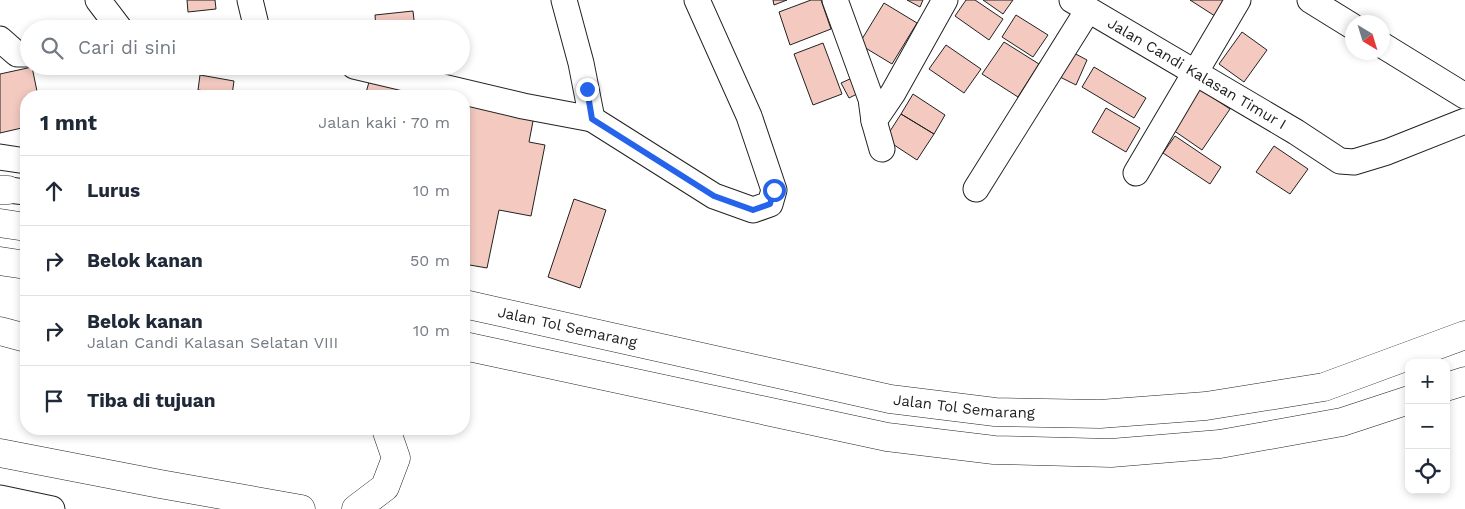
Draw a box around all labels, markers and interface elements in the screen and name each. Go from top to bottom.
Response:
street label: Jalan Candi Kalasan Timur I [1104,14,1289,133]
north arrow [1345,15,1390,60]
search box [20,20,470,75]
icon: search [38,34,66,62]
text: Cari di sini [78,36,176,59]
route end [576,78,599,101]
text: 1 mnt [40,110,97,135]
text: Jalan kaki · 70 m [318,113,450,132]
icon: ahead [40,177,68,205]
text: Lurus [87,179,140,202]
route start [763,179,786,202]
text: 10 m [413,181,450,200]
icon: right [40,247,68,275]
text: Belok kanan [87,249,203,272]
text: 50 m [410,251,450,270]
street label: Jalan Tol Semarang [496,303,639,351]
text: Belok kanan [87,310,203,333]
icon: right [40,317,68,345]
text: 10 m [413,321,450,340]
text: Jalan Candi Kalasan Selatan VIII [87,333,338,352]
map controls [1405,359,1450,494]
button: + [1405,359,1450,404]
icon: arrive [40,387,68,415]
text: Tiba di tujuan [87,389,216,412]
street label: Jalan Tol Semarang [892,390,1035,422]
button: − [1405,404,1450,449]
button: locate [1405,449,1450,494]

